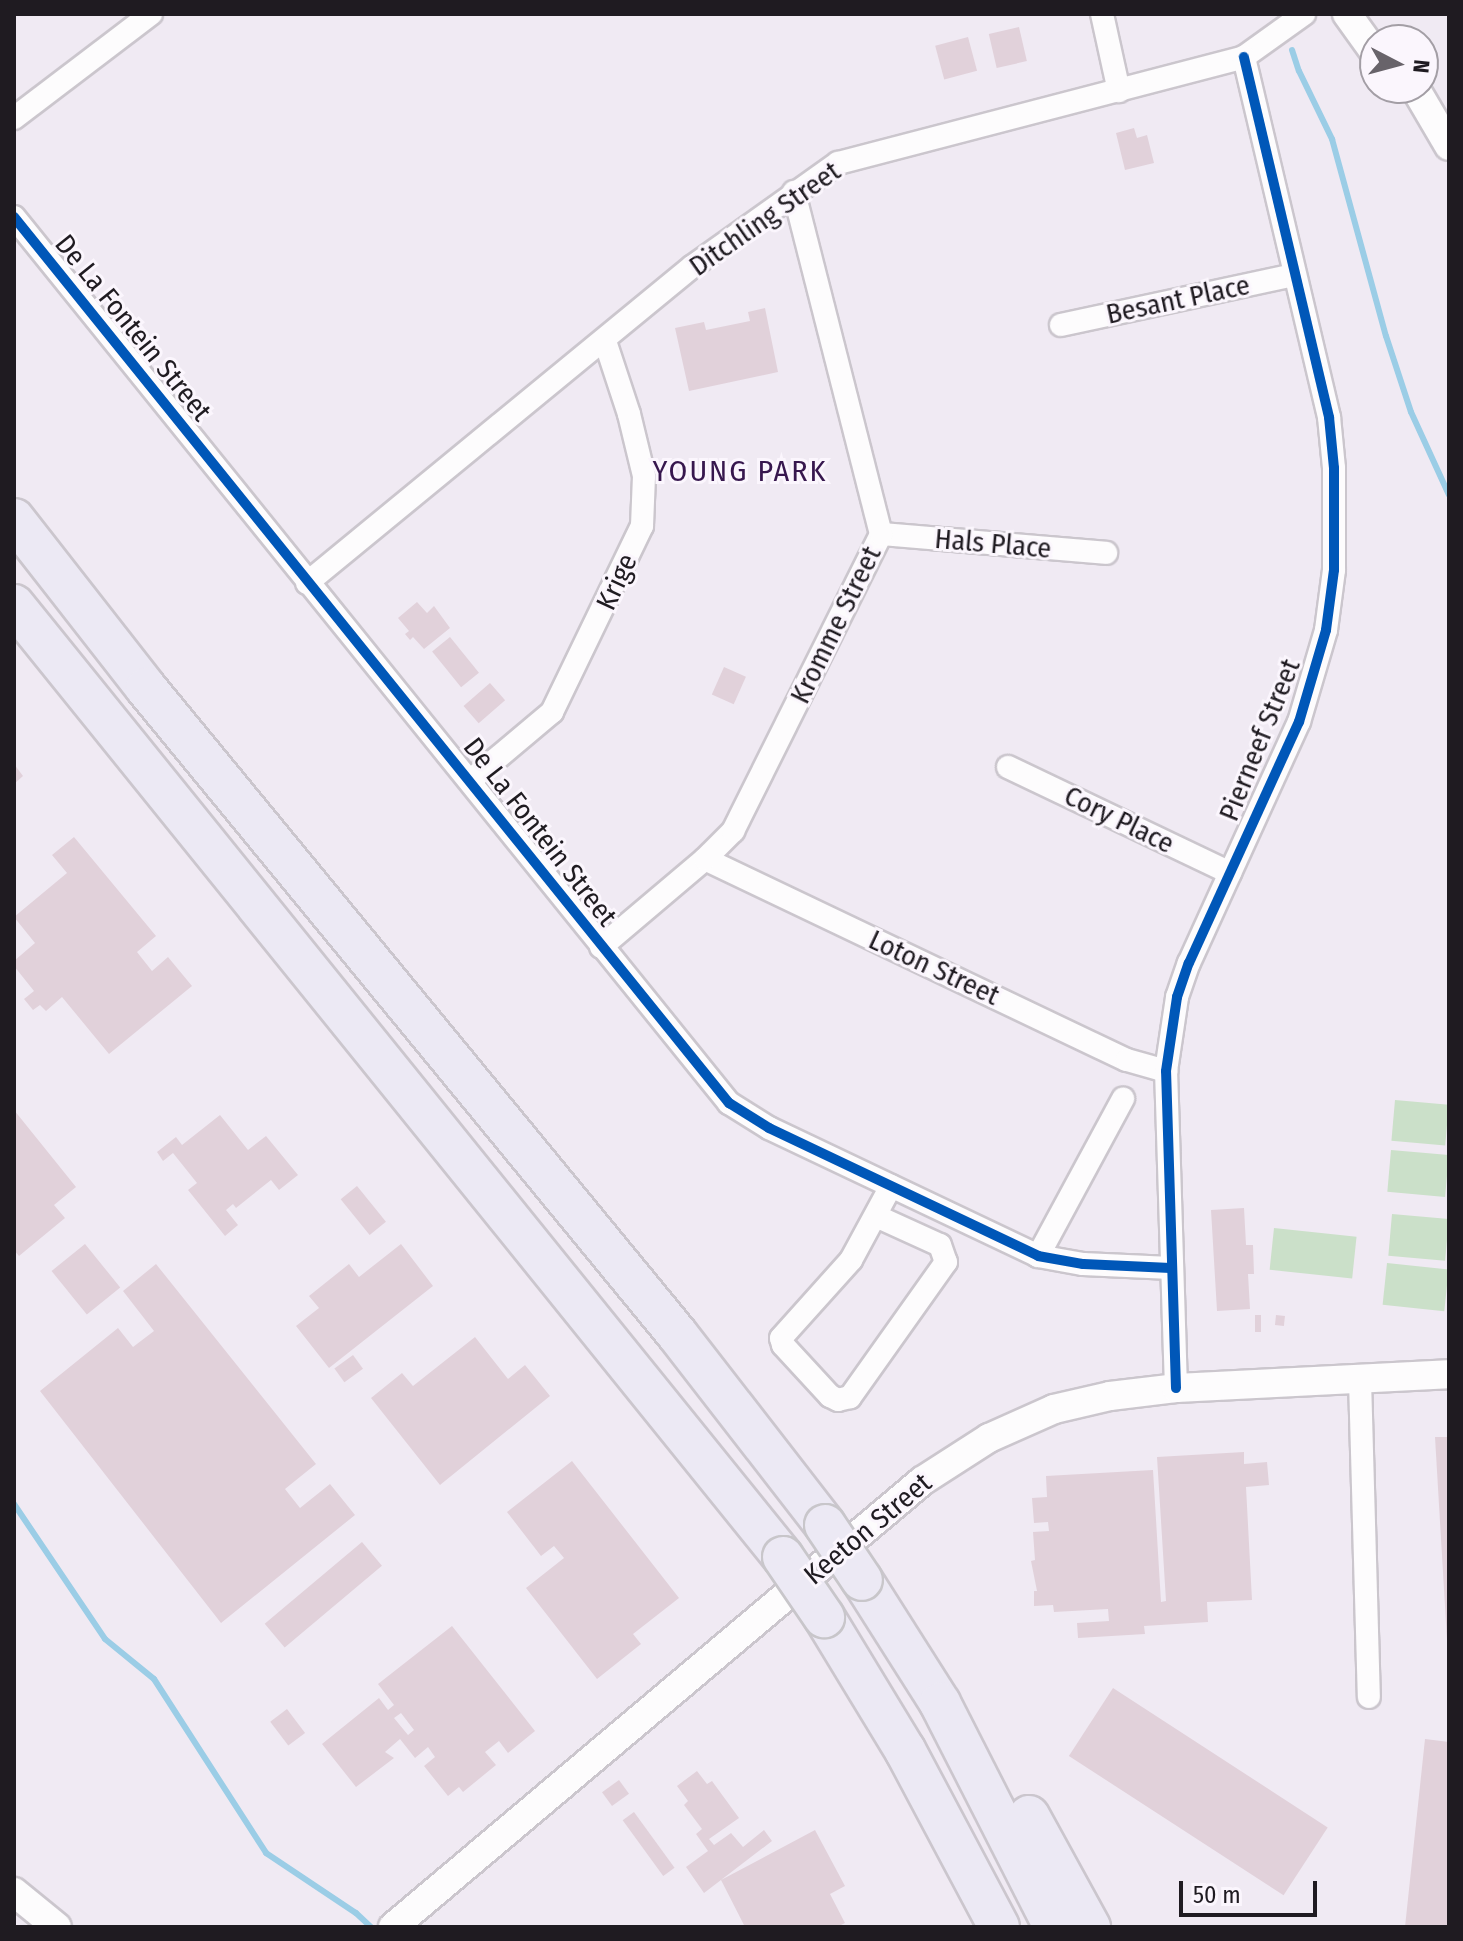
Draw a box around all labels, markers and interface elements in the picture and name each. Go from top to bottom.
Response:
north arrow [1359,24,1439,104]
text: N [1407,58,1435,74]
street label: Ditchling Street [683,155,847,283]
street label: De La Fontein Street [48,228,218,428]
street label: Besant Place [1103,268,1253,332]
district label: YOUNG PARK [653,453,827,489]
street label: Hals Place [933,522,1053,566]
street label: Kromme Street [783,541,889,709]
street label: Krige [589,549,645,615]
street label: Pierneef Street [1212,654,1308,826]
street label: De La Fontein Street [456,731,624,933]
street label: Cory Place [1059,779,1179,861]
street label: Loton Street [863,923,1005,1013]
street label: Keeton Street [798,1466,938,1592]
scale bar [1183,1865,1321,1915]
text: 50 m [1193,1881,1241,1909]

